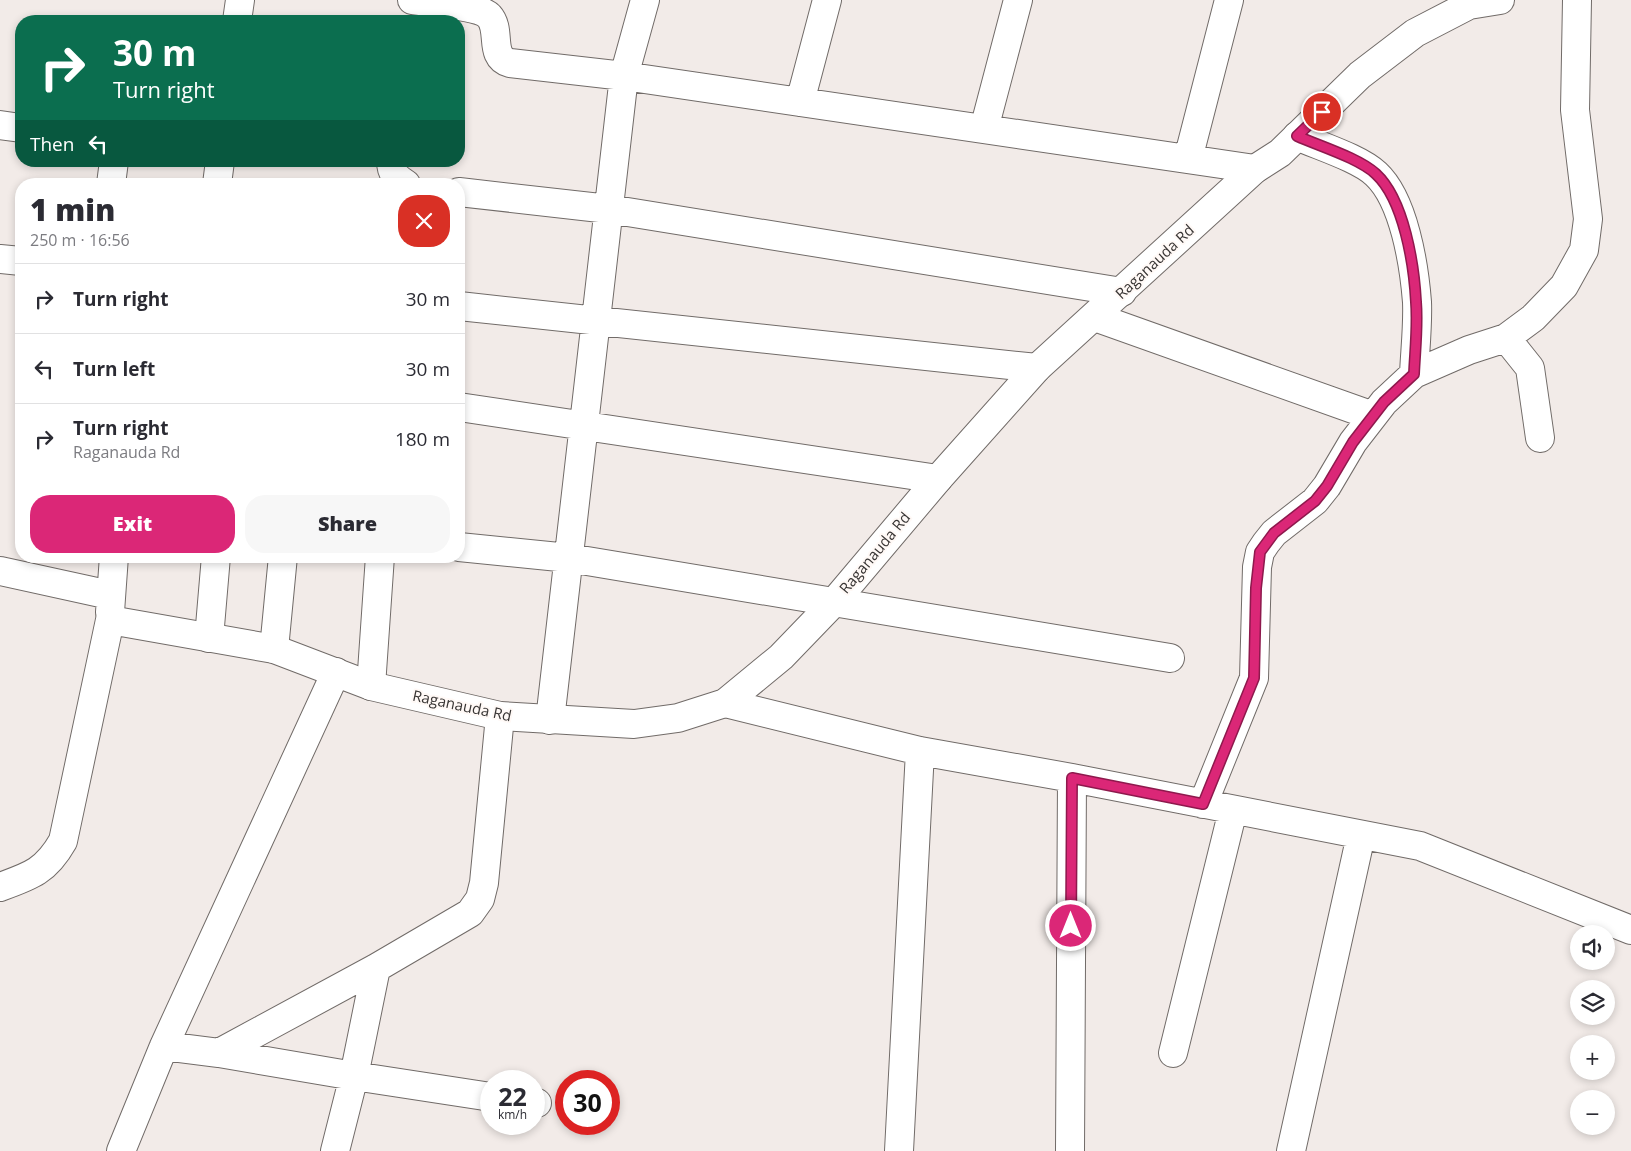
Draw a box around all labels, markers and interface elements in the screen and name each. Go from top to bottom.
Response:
text: 30 m [113,29,196,76]
icon: right [30,35,95,100]
text: Turn right [113,74,215,104]
pin [1301,91,1343,133]
icon: arrive [1308,98,1336,126]
icon: left [84,130,112,158]
text: Then [30,131,74,157]
text: 1 min [30,189,115,230]
button: close [398,195,450,247]
street label: Raganauda Rd [1111,220,1198,303]
text: 250 m · 16:56 [30,229,130,251]
icon: right [30,285,58,313]
text: Turn right [73,286,168,312]
text: 30 m [406,286,450,312]
icon: left [30,355,58,383]
text: Turn left [73,356,155,382]
text: 30 m [406,356,450,382]
text: Turn right [73,415,168,441]
icon: right [30,425,58,453]
text: 180 m [395,426,450,452]
text: Raganauda Rd [73,441,180,463]
button: Exit [30,495,235,553]
button: Share [245,495,450,553]
street label: Raganauda Rd [834,507,914,597]
street label: Raganauda Rd [411,685,514,725]
position arrow [1044,899,1096,951]
map controls [1570,925,1615,1135]
button: sound [1570,925,1615,970]
button: layers [1570,980,1615,1025]
button: + [1570,1035,1615,1080]
speed limit sign: 30 [555,1070,620,1135]
text: 22 [498,1079,527,1113]
button: − [1570,1090,1615,1135]
text: km/h [498,1106,527,1123]

